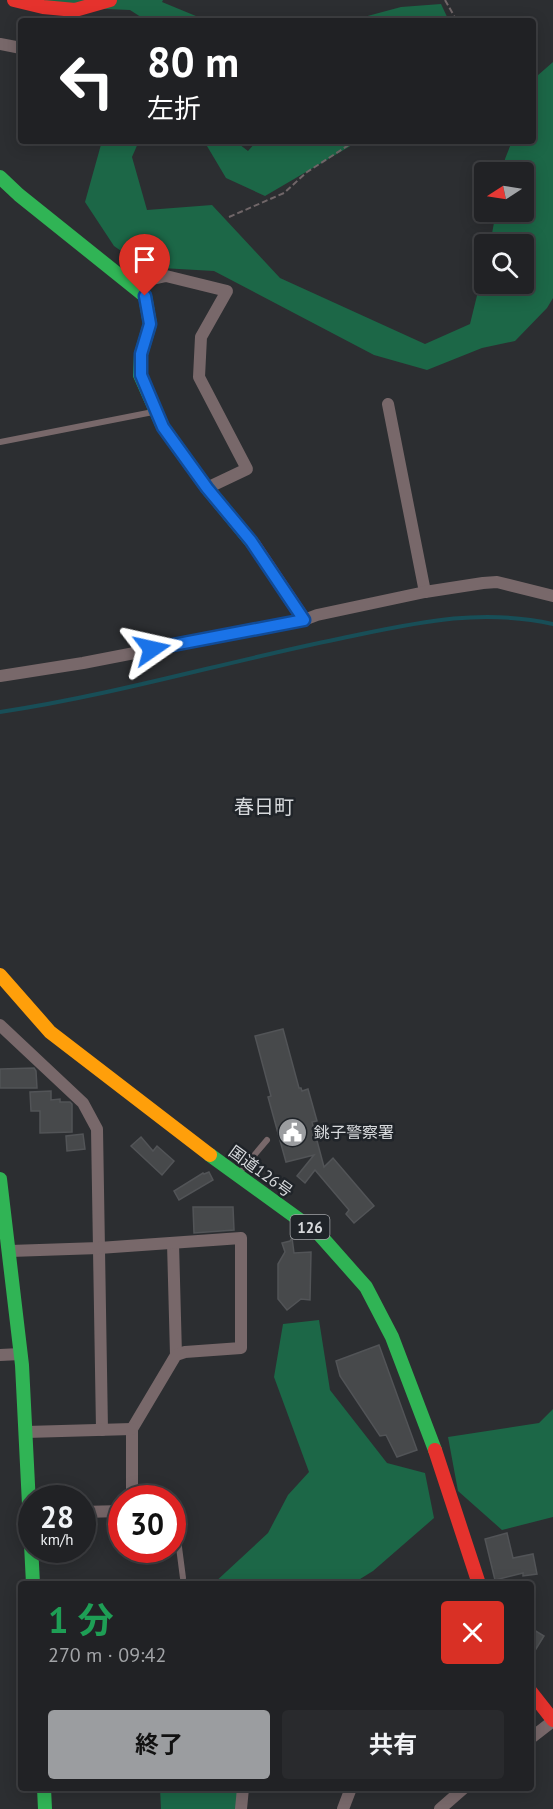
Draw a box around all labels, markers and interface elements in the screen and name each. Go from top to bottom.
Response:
text: 80 m [147,34,239,89]
icon: left [48,42,126,120]
text: 左折 [147,91,201,125]
north arrow [474,162,534,222]
map controls [474,162,534,294]
pin [119,234,170,296]
button: search [474,234,534,294]
icon: arrive [128,243,161,276]
position arrow [120,617,184,681]
district label: 春日町 [234,794,294,820]
public building icon: 銚子警察署 [277,1116,309,1148]
place label: 銚子警察署 [314,1122,394,1142]
street label: 国道126号 [225,1141,297,1201]
road number: 126 [290,1215,330,1239]
speed limit sign: 30 [108,1485,186,1563]
text: 28 [40,1497,74,1536]
text: km/h [41,1530,73,1549]
text: 1 分 [48,1596,114,1643]
button: close [441,1601,504,1664]
text: 270 m · 09:42 [48,1642,166,1668]
button: 終了 [48,1710,270,1779]
button: 共有 [282,1710,504,1779]

